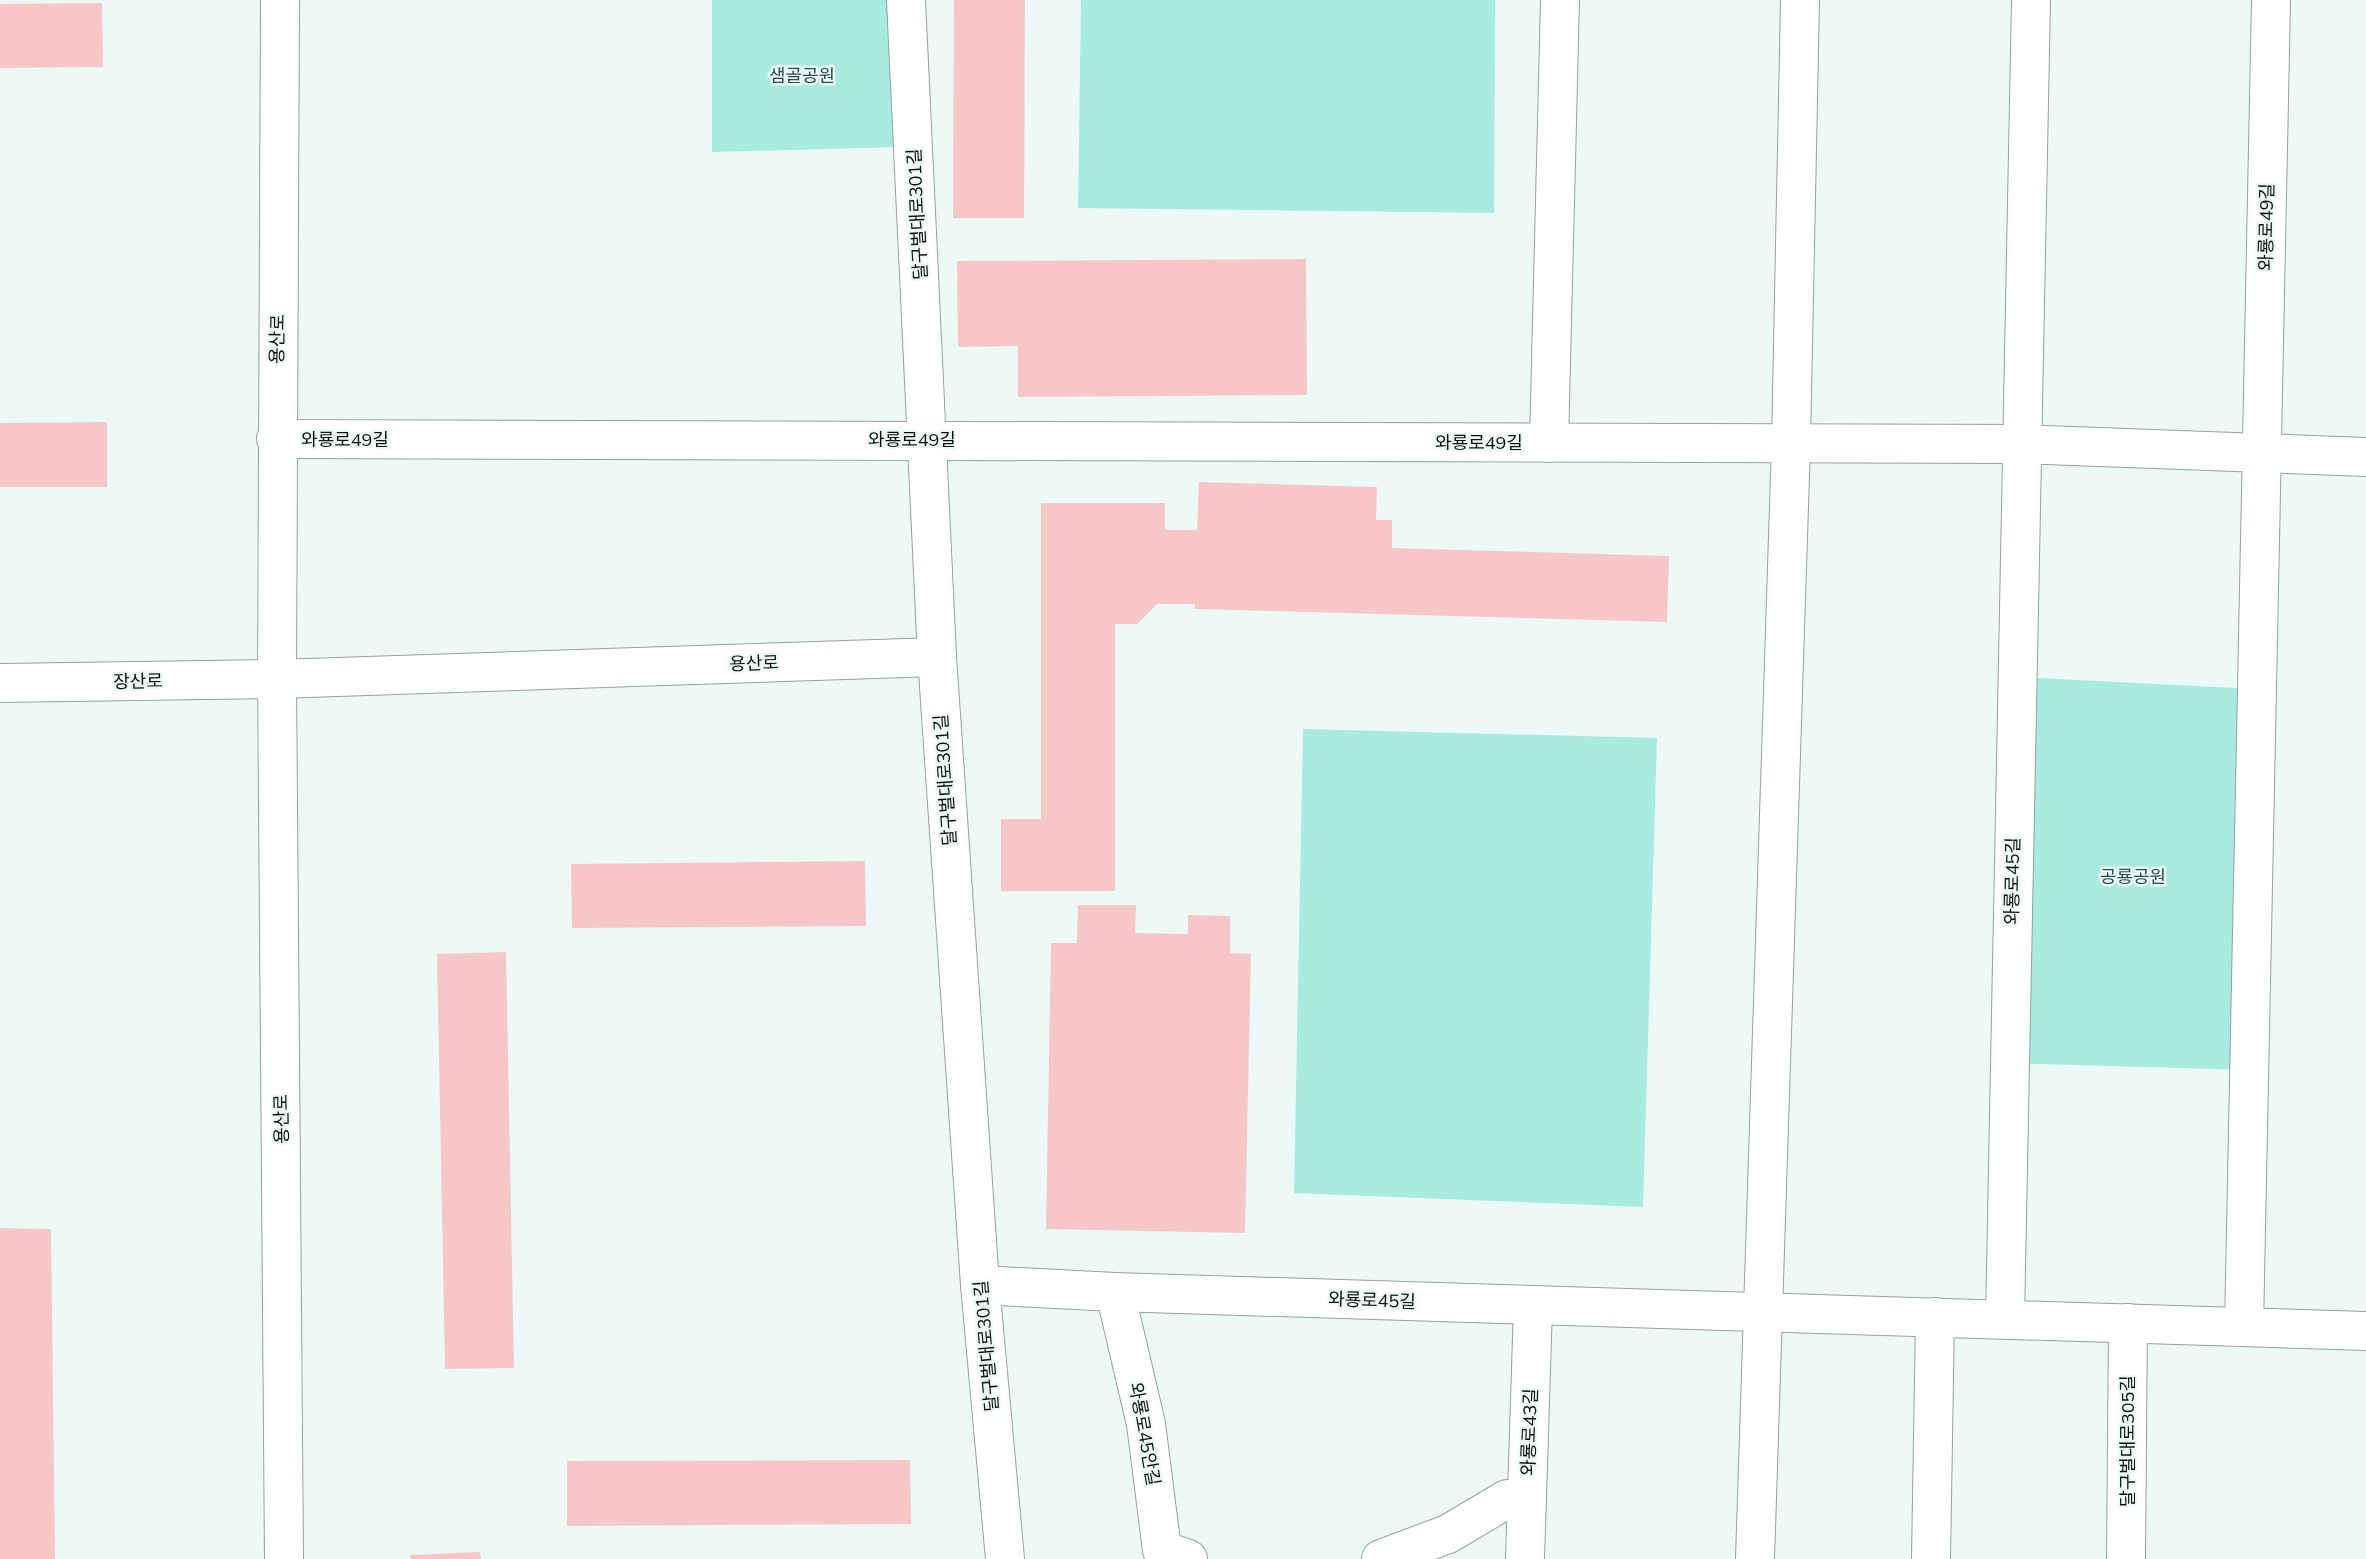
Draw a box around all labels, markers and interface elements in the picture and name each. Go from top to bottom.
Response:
park label: 샘골공원 [769,64,835,87]
street label: 달구벌대로301길 [902,148,932,280]
street label: 와룡로49길 [2254,183,2278,271]
street label: 용산로 [265,314,289,364]
street label: 와룡로49길 [301,428,389,451]
street label: 와룡로49길 [868,428,956,451]
street label: 와룡로49길 [1435,431,1523,454]
street label: 용산로 [729,651,779,675]
street label: 장산로 [113,669,163,693]
street label: 달구벌대로301길 [929,713,961,847]
street label: 와룡로45길 [2000,837,2024,925]
park label: 공룡공원 [2100,865,2166,888]
street label: 용산로 [269,1094,293,1144]
street label: 달구벌대로301길 [969,1279,1003,1413]
street label: 와룡로45길 [1328,1287,1416,1313]
street label: 달구벌대로305길 [2116,1375,2139,1507]
street label: 와룡로45안길 [1125,1381,1165,1487]
street label: 와룡로43길 [1516,1388,1542,1476]

